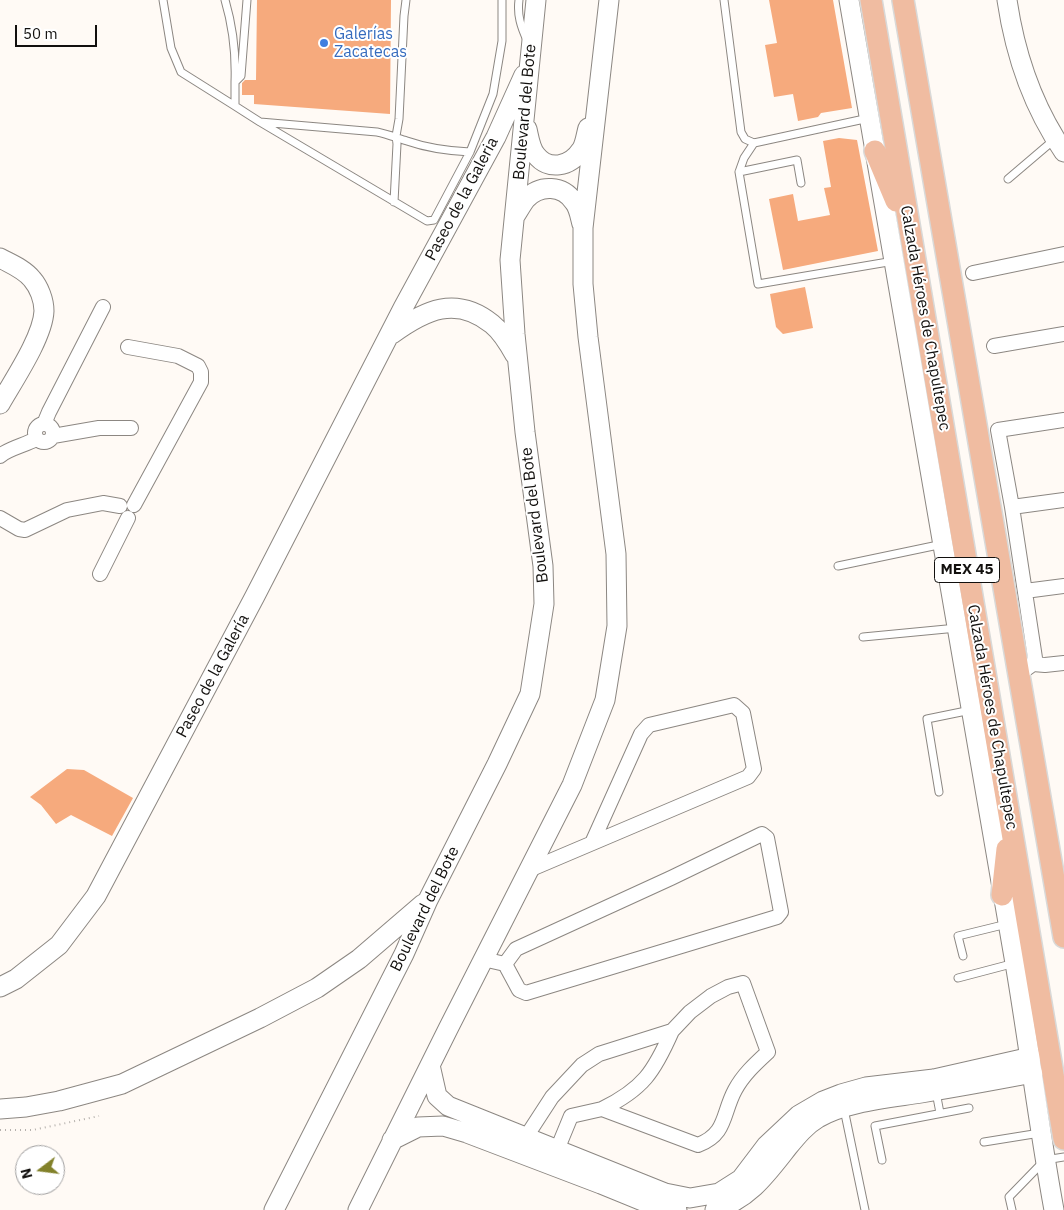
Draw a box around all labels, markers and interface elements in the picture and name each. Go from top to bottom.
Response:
scale bar [18,15,100,47]
text: 50 m [23,24,58,43]
place label: Galerías Zacatecas [334,24,407,62]
marker: Galerías Zacatecas [318,37,330,49]
street label: Boulevard del Bote [509,43,541,181]
street label: Paseo de la Galeria [421,134,503,264]
street label: Calzada Héroes de Chapultepec [896,204,954,432]
street label: Boulevard del Bote [517,446,553,584]
road number: MEX 45 [934,558,1000,582]
street label: Calzada Héroes de Chapultepec [963,603,1021,831]
street label: Paseo de la Galería [172,611,254,741]
street label: Boulevard del Bote [386,843,464,975]
north arrow [15,1145,65,1195]
text: N [16,1166,36,1181]

